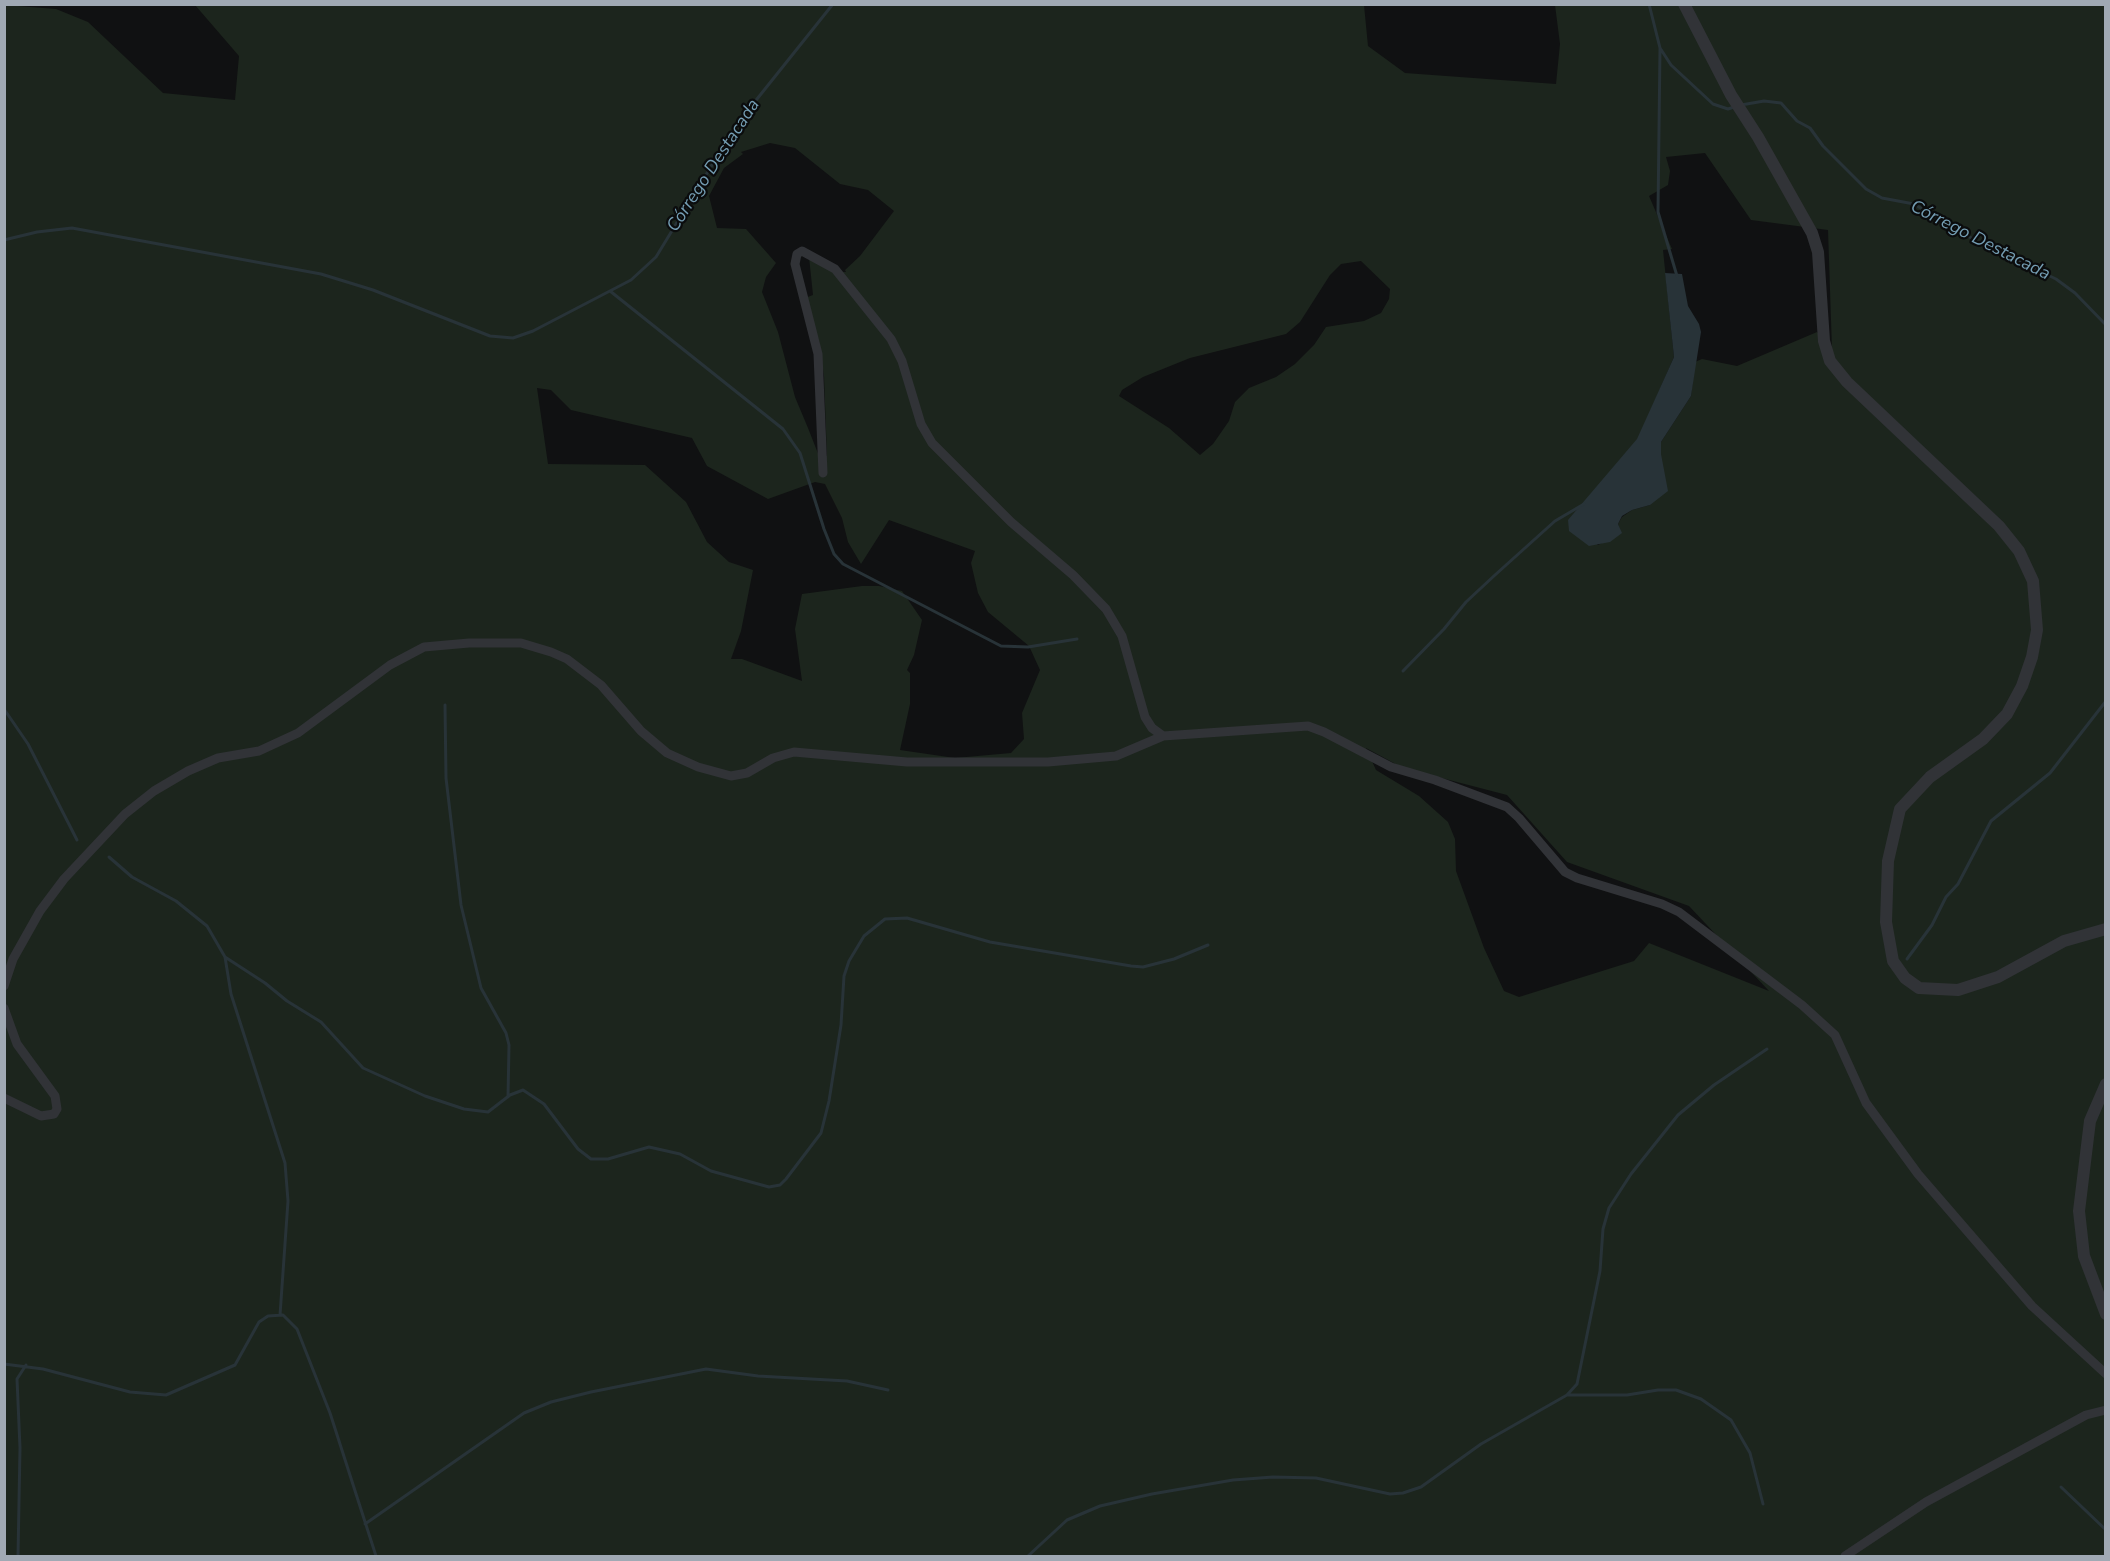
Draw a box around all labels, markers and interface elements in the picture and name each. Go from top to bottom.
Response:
water label: Córrego Destacada [663,95,765,237]
water label: Córrego Destacada [1906,196,2054,286]

